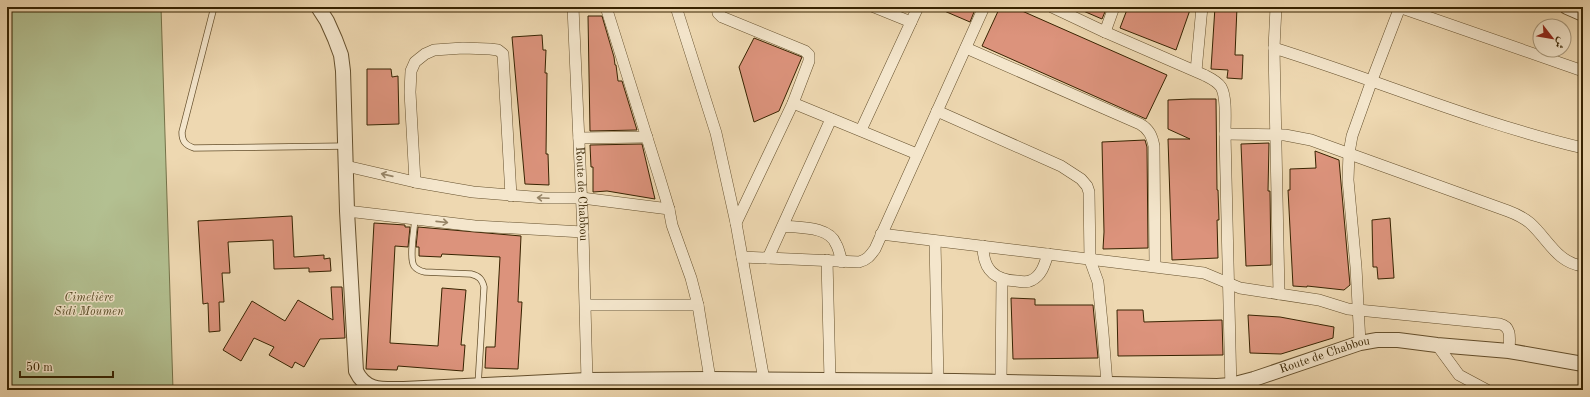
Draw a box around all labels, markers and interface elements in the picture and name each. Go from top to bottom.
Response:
north arrow [1532,18,1572,58]
text: ش [1552,35,1567,50]
street label: Route de Chabbou [573,146,589,242]
one-way arrow [380,171,393,179]
one-way arrow [537,194,550,201]
one-way arrow [435,218,448,226]
park label: Cimetière Sidi Moumen [54,292,124,318]
street label: Route de Chabbou [1278,335,1372,376]
scale bar [20,353,113,379]
text: 50 m [26,361,53,374]

